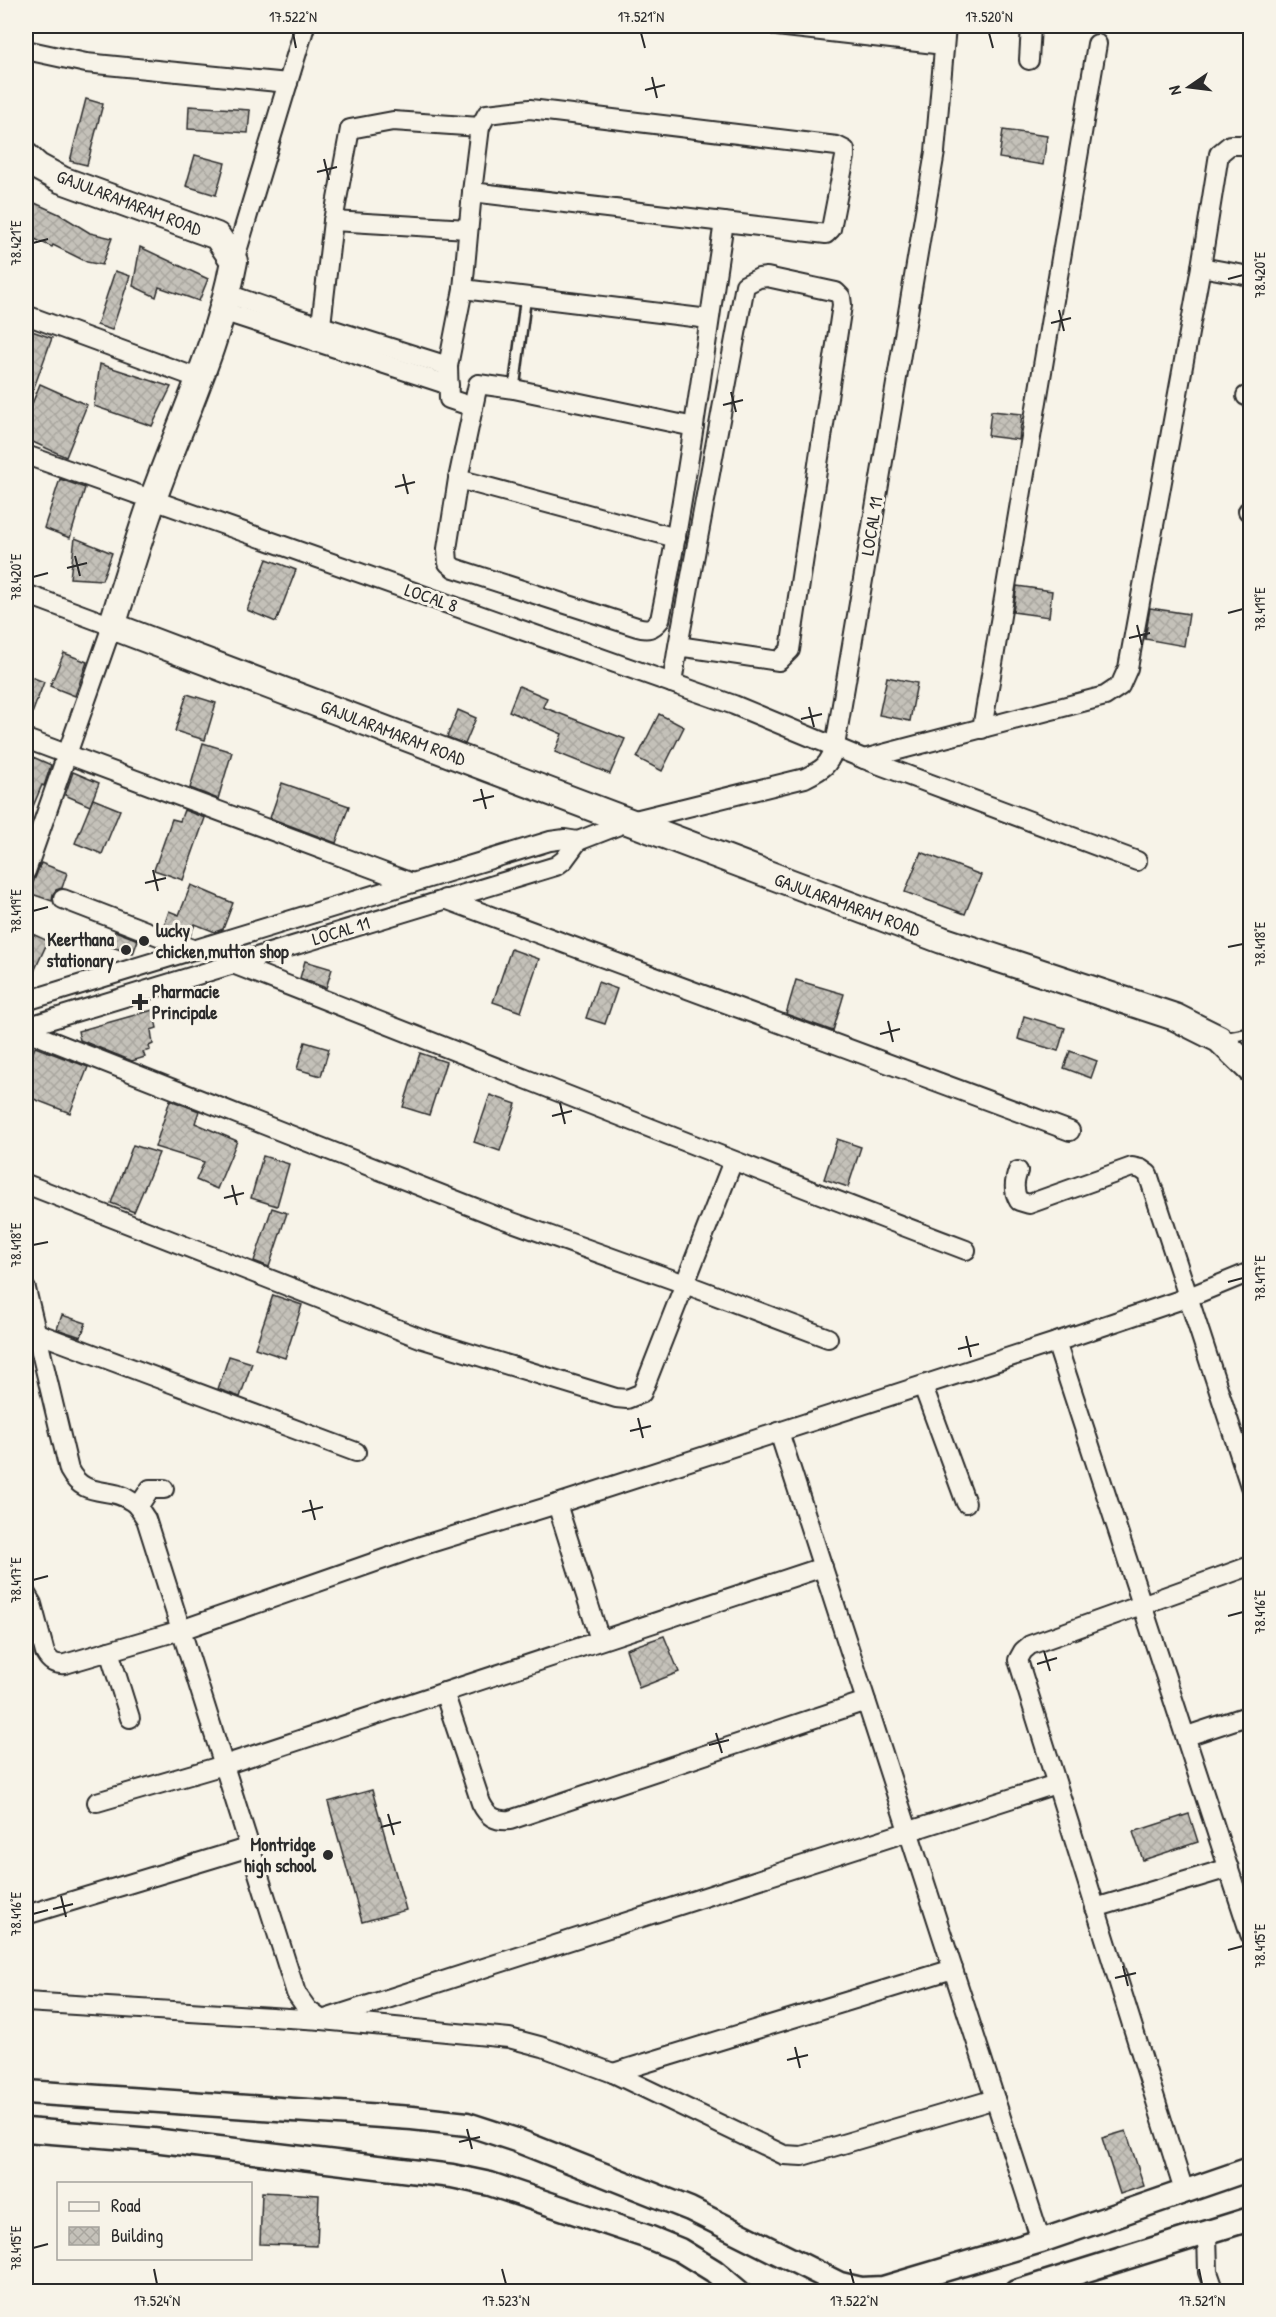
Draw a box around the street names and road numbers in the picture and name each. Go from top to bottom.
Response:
street label: GAJULARAMARAM ROAD [53,163,206,242]
street label: LOCAL 11 [855,495,888,557]
street label: LOCAL 8 [402,577,461,618]
street label: GAJULARAMARAM ROAD [317,693,470,772]
street label: GAJULARAMARAM ROAD [771,867,924,943]
street label: LOCAL 11 [309,910,373,951]

